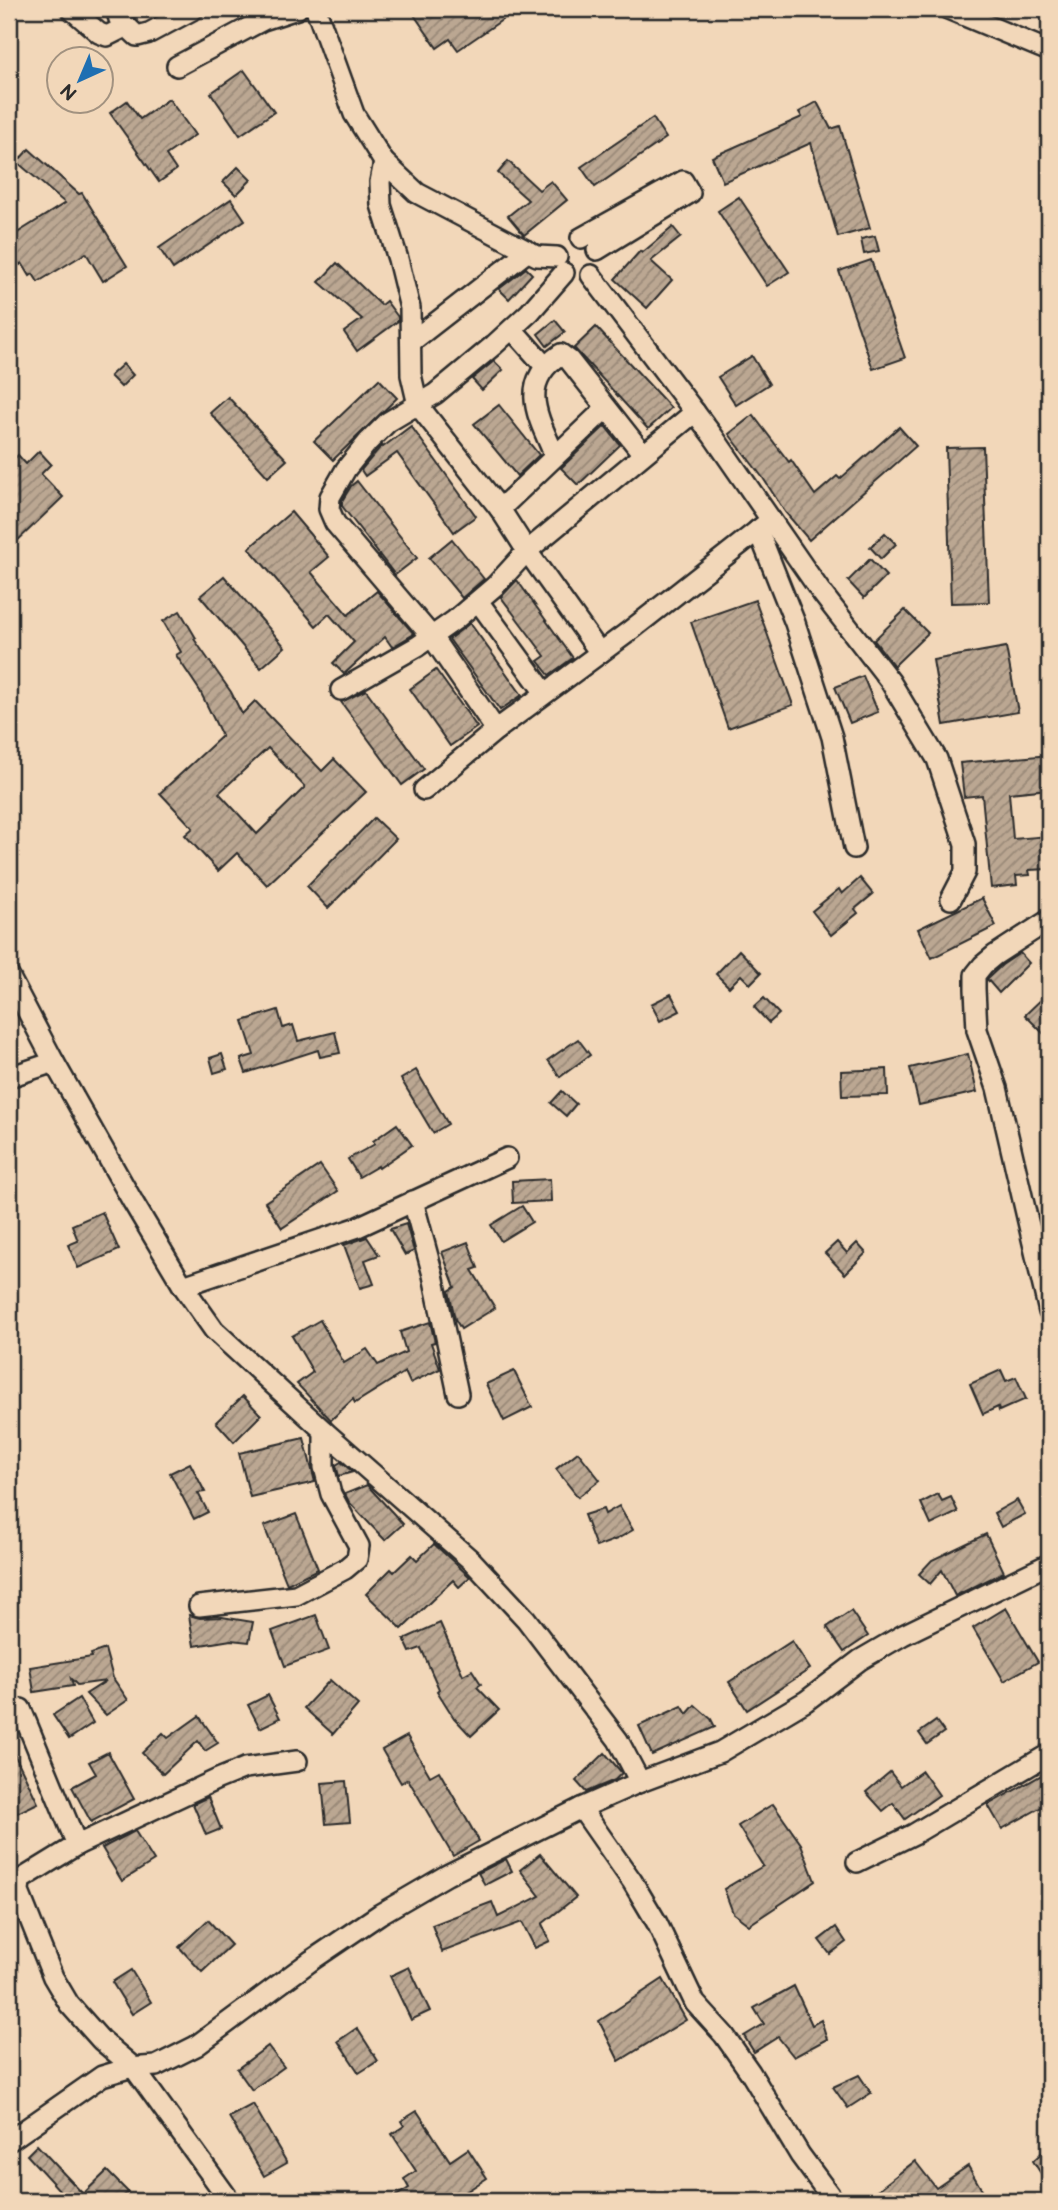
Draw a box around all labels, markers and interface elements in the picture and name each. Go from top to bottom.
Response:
north arrow [46,46,116,116]
text: N [56,78,82,104]

